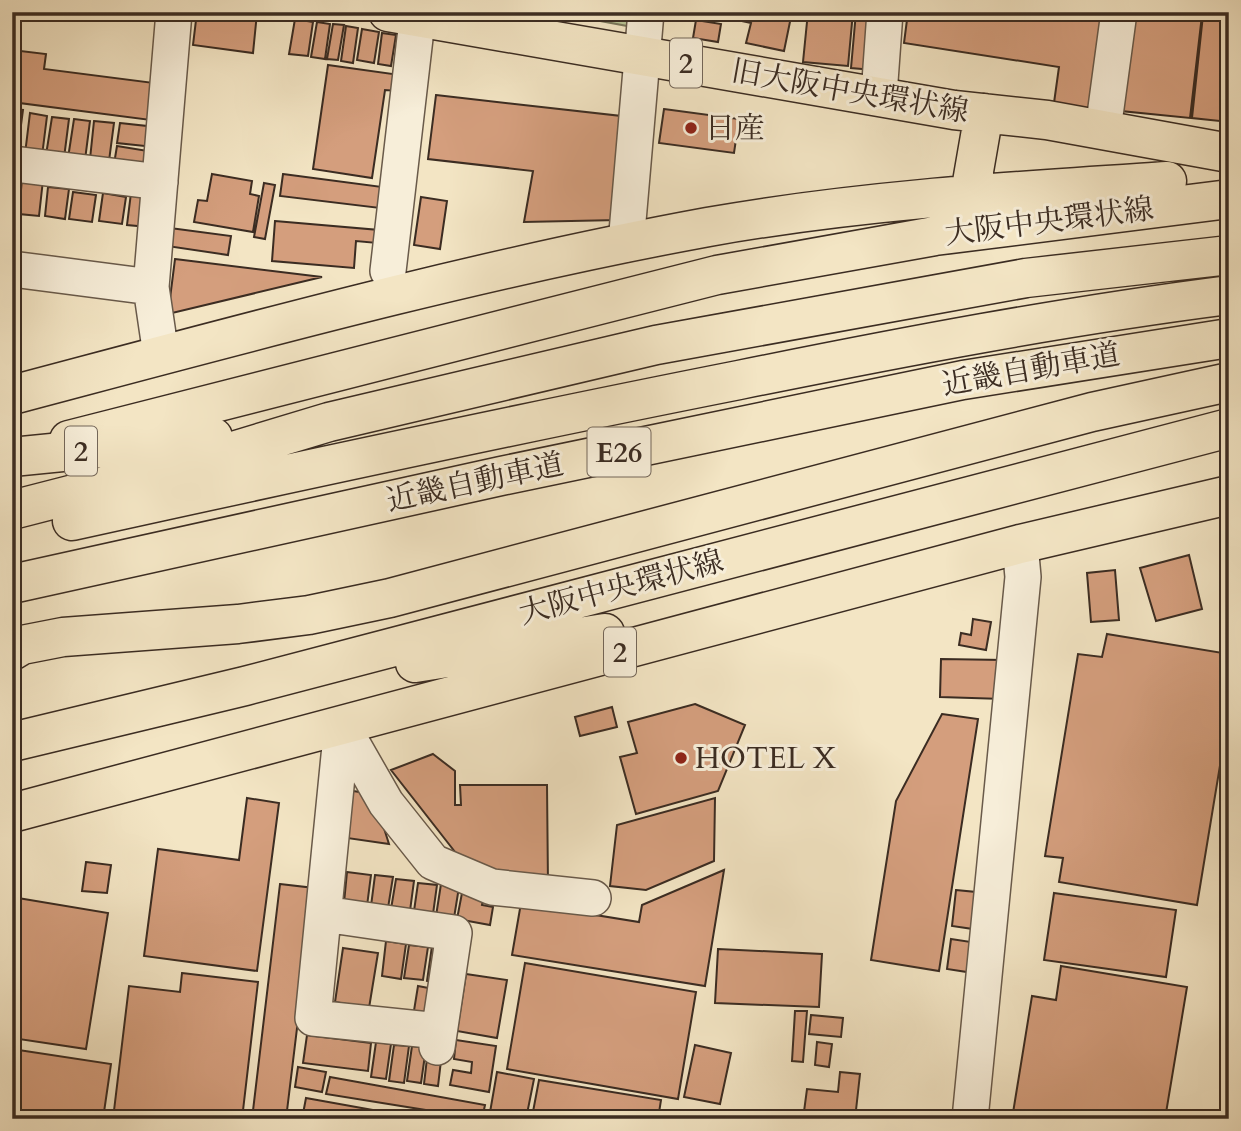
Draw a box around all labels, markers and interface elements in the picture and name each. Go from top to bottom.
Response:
road number: 2 [670,38,702,88]
street label: 旧大阪中央環状線 [728,50,972,133]
place label: 日産 [705,108,765,149]
marker: 日産 [683,120,699,136]
street label: 大阪中央環状線 [942,188,1156,255]
street label: 近畿自動車道 [939,334,1123,405]
road number: 2 [65,426,97,476]
road number: E26 [588,428,650,476]
street label: 近畿自動車道 [383,444,567,521]
street label: 大阪中央環状線 [514,541,728,634]
road number: 2 [604,628,636,676]
place label: HOTEL X [695,738,837,779]
marker: HOTEL X [673,750,689,766]

